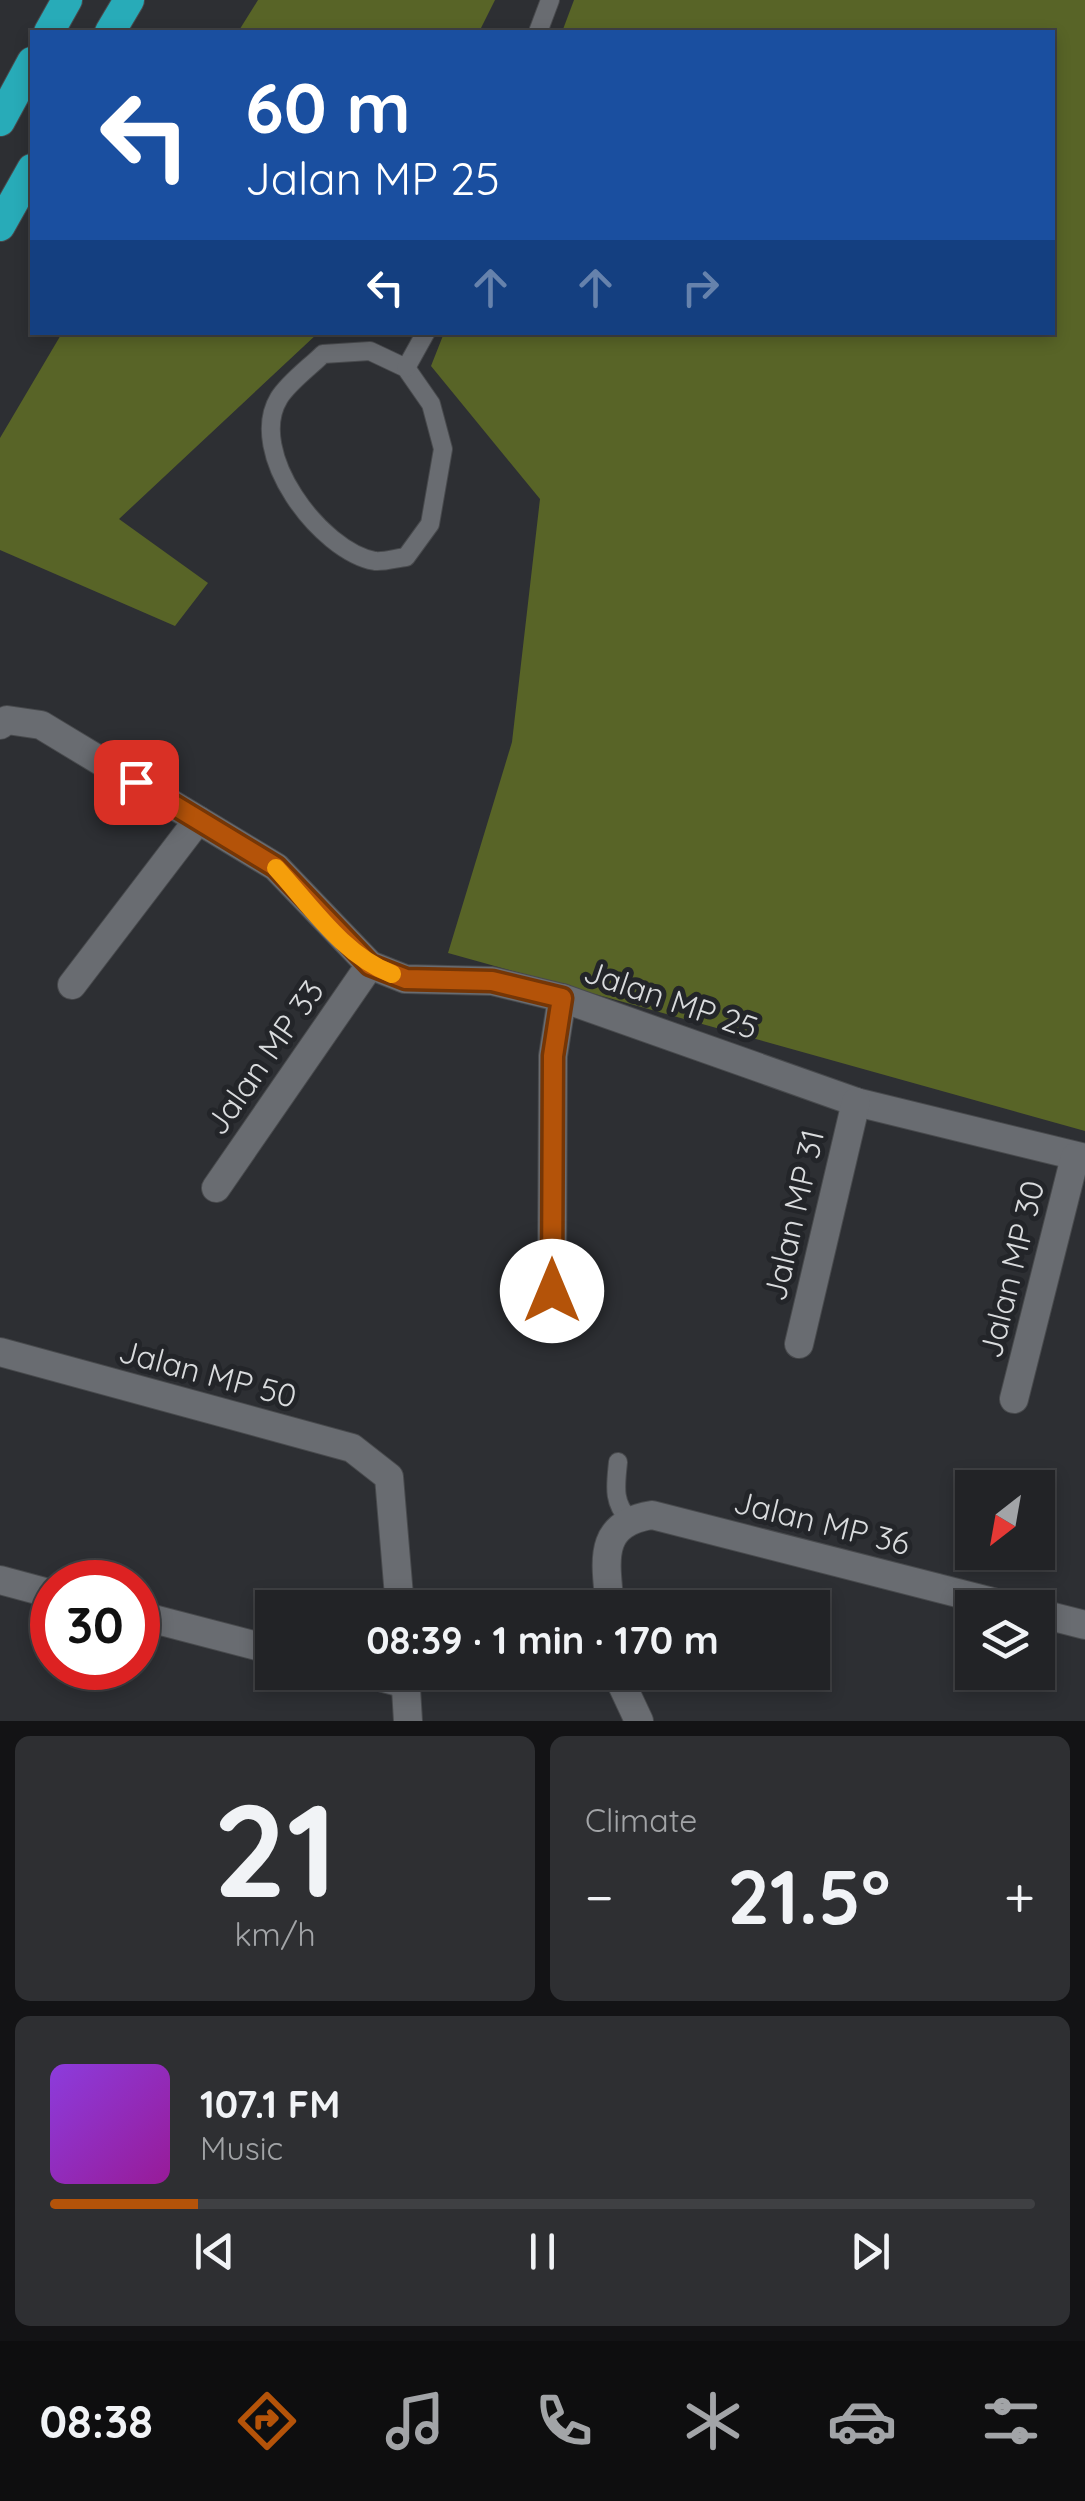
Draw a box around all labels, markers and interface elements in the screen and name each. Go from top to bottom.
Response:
text: 60 m [245,63,411,151]
icon: left [80,70,210,200]
text: Jalan MP 25 [245,150,500,206]
icon: left [358,260,413,315]
icon: ahead [463,260,518,315]
icon: ahead [568,260,623,315]
icon: right [673,260,728,315]
pin [94,740,179,825]
icon: arrive [109,755,164,810]
street label: Jalan MP 25 [579,951,763,1047]
street label: Jalan MP 33 [196,972,332,1142]
street label: Jalan MP 31 [754,1125,832,1305]
street label: Jalan MP 30 [970,1176,1052,1362]
position arrow [500,1239,604,1343]
street label: Jalan MP 50 [115,1330,301,1416]
north arrow [955,1470,1055,1570]
map controls [955,1470,1055,1690]
street label: Jalan MP 36 [730,1481,914,1563]
speed limit sign: 30 [30,1560,160,1690]
button: layers [955,1590,1055,1690]
text: 08:39 · 1 min · 170 m [366,1616,719,1664]
text: 21 [213,1767,337,1930]
text: Climate [585,1800,697,1840]
text: 21.5° [727,1849,890,1943]
text: − [585,1862,614,1931]
text: + [1004,1862,1035,1931]
text: km/h [234,1914,316,1954]
text: 107.1 FM [200,2080,340,2128]
text: Music [200,2128,283,2168]
icon: previous [187,2224,242,2279]
icon: pause [515,2224,570,2279]
icon: next [843,2224,898,2279]
icon: directions [232,2386,302,2456]
icon: music [380,2386,450,2456]
icon: phone [529,2386,599,2456]
icon: climate [678,2386,748,2456]
icon: car [827,2386,897,2456]
icon: filters [976,2386,1046,2456]
text: 08:38 [39,2393,153,2449]

